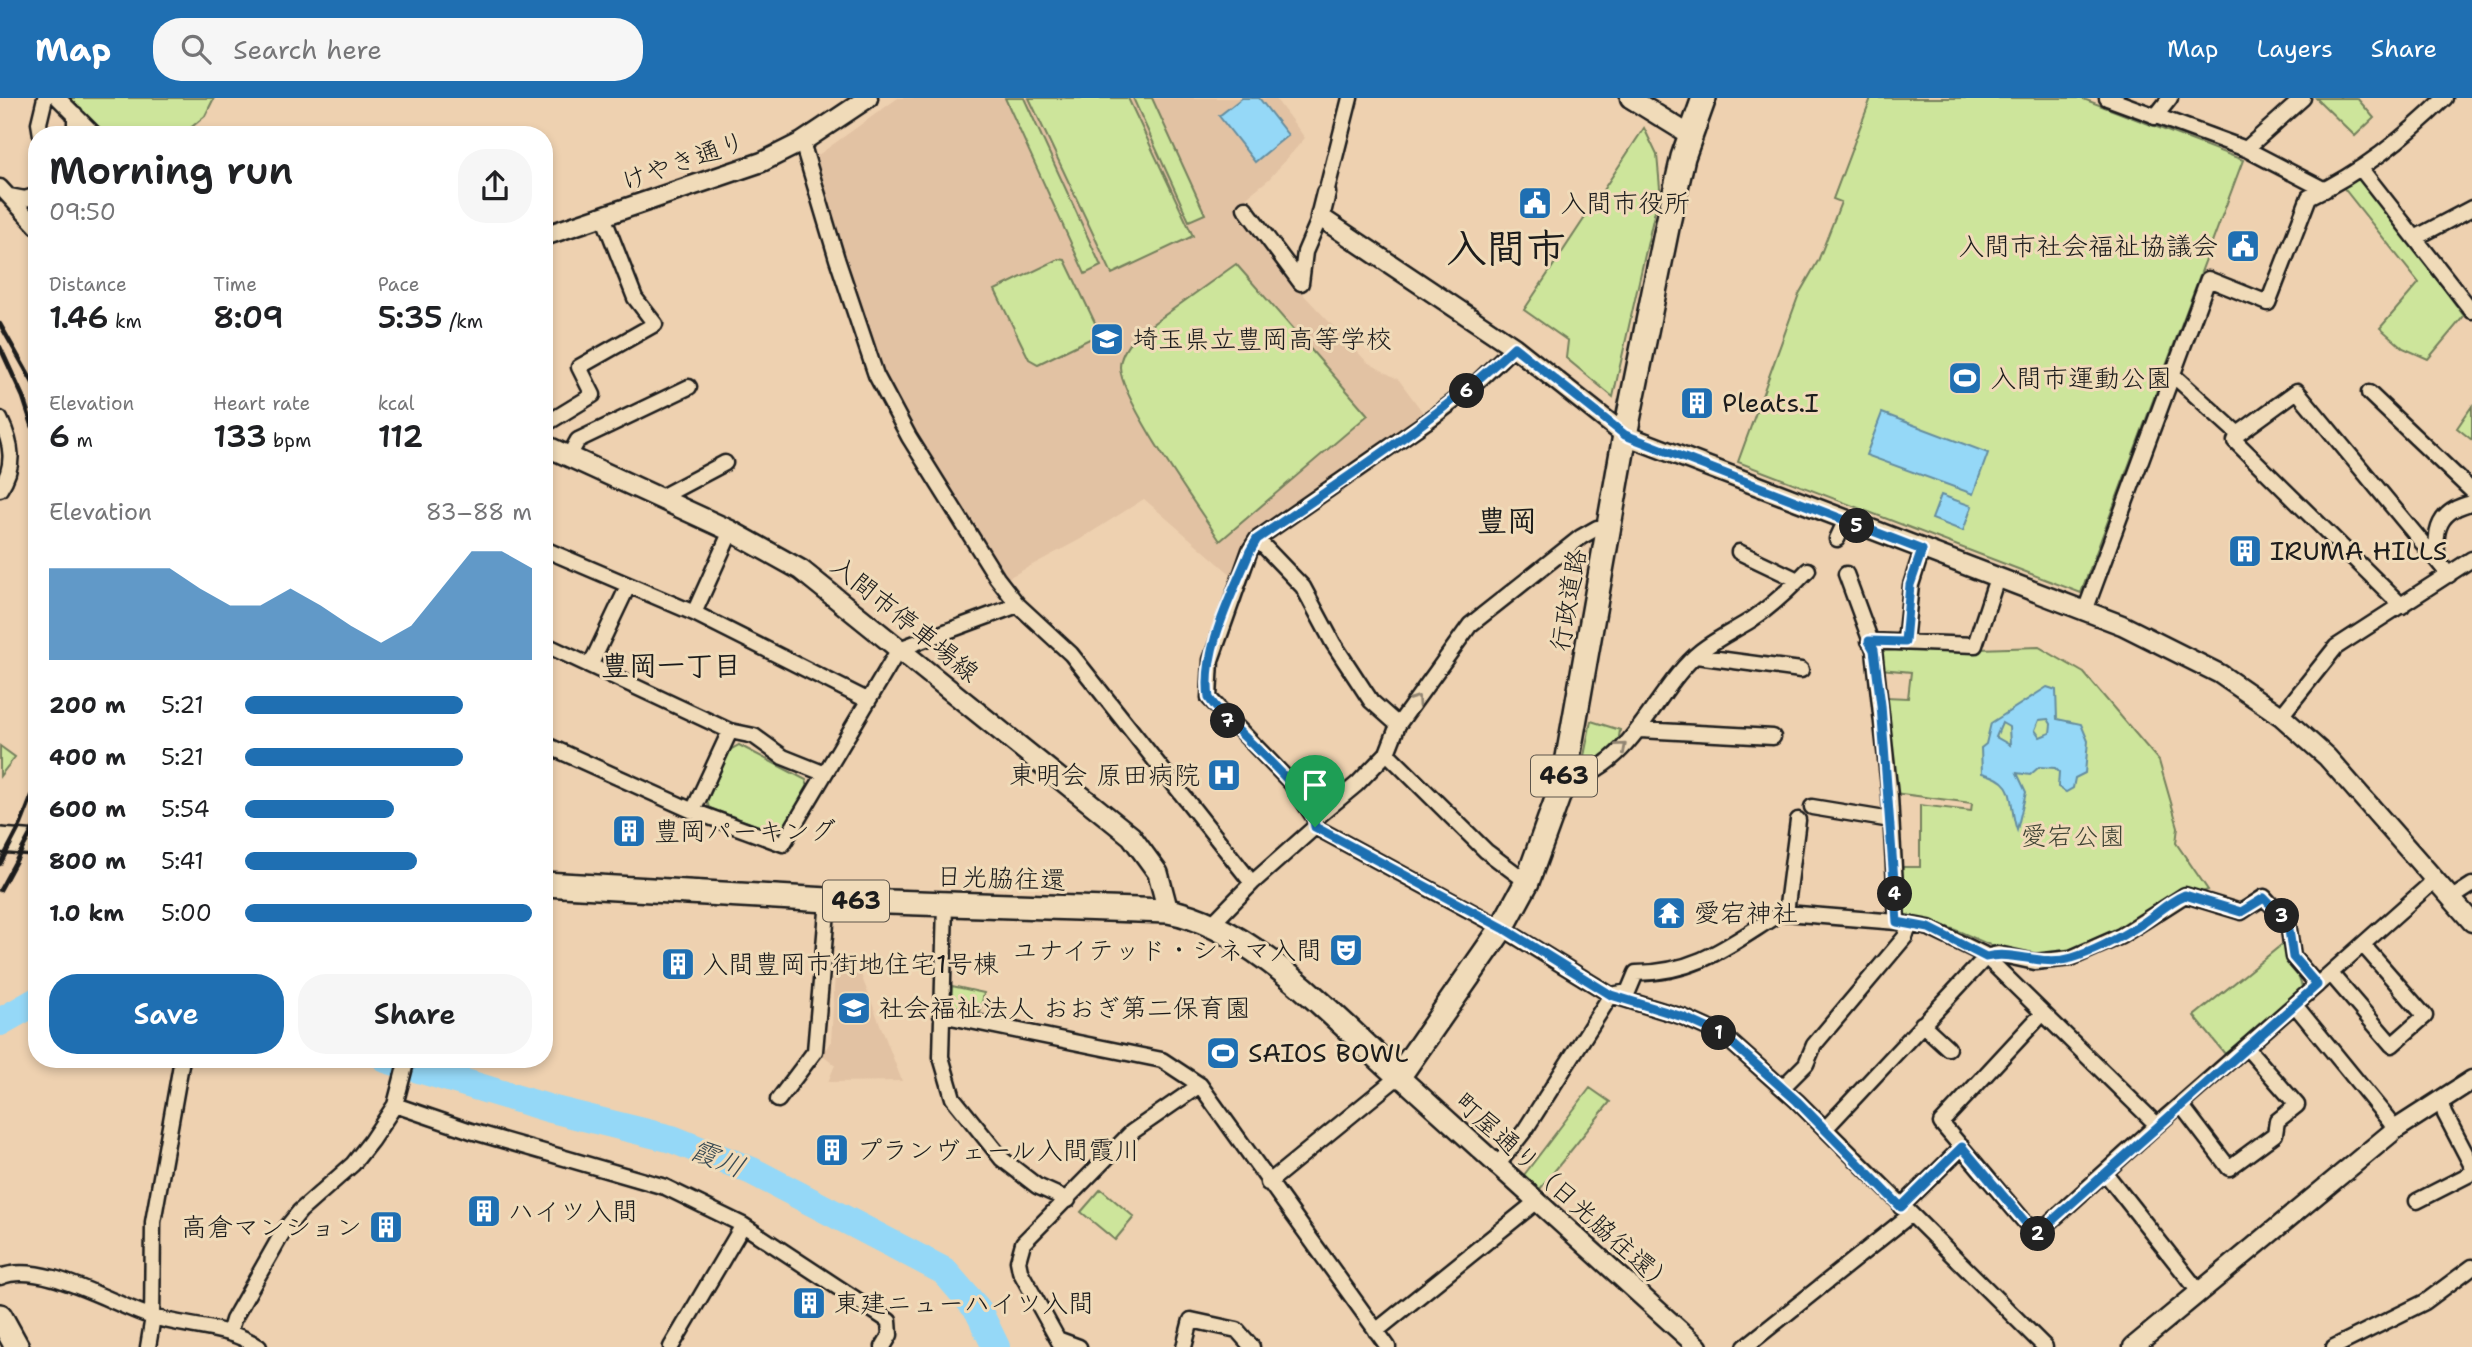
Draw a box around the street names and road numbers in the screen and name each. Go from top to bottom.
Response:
street label: けやき通り [616,123,750,198]
street label: 行政道路 [1541,546,1594,654]
street label: 入間市停車場線 [824,548,987,689]
road number: 463 [1531,756,1597,796]
street label: 日光脇往還 [935,858,1067,897]
road number: 463 [823,880,889,922]
street label: 町屋通り（日光脇往還） [1447,1084,1683,1301]

